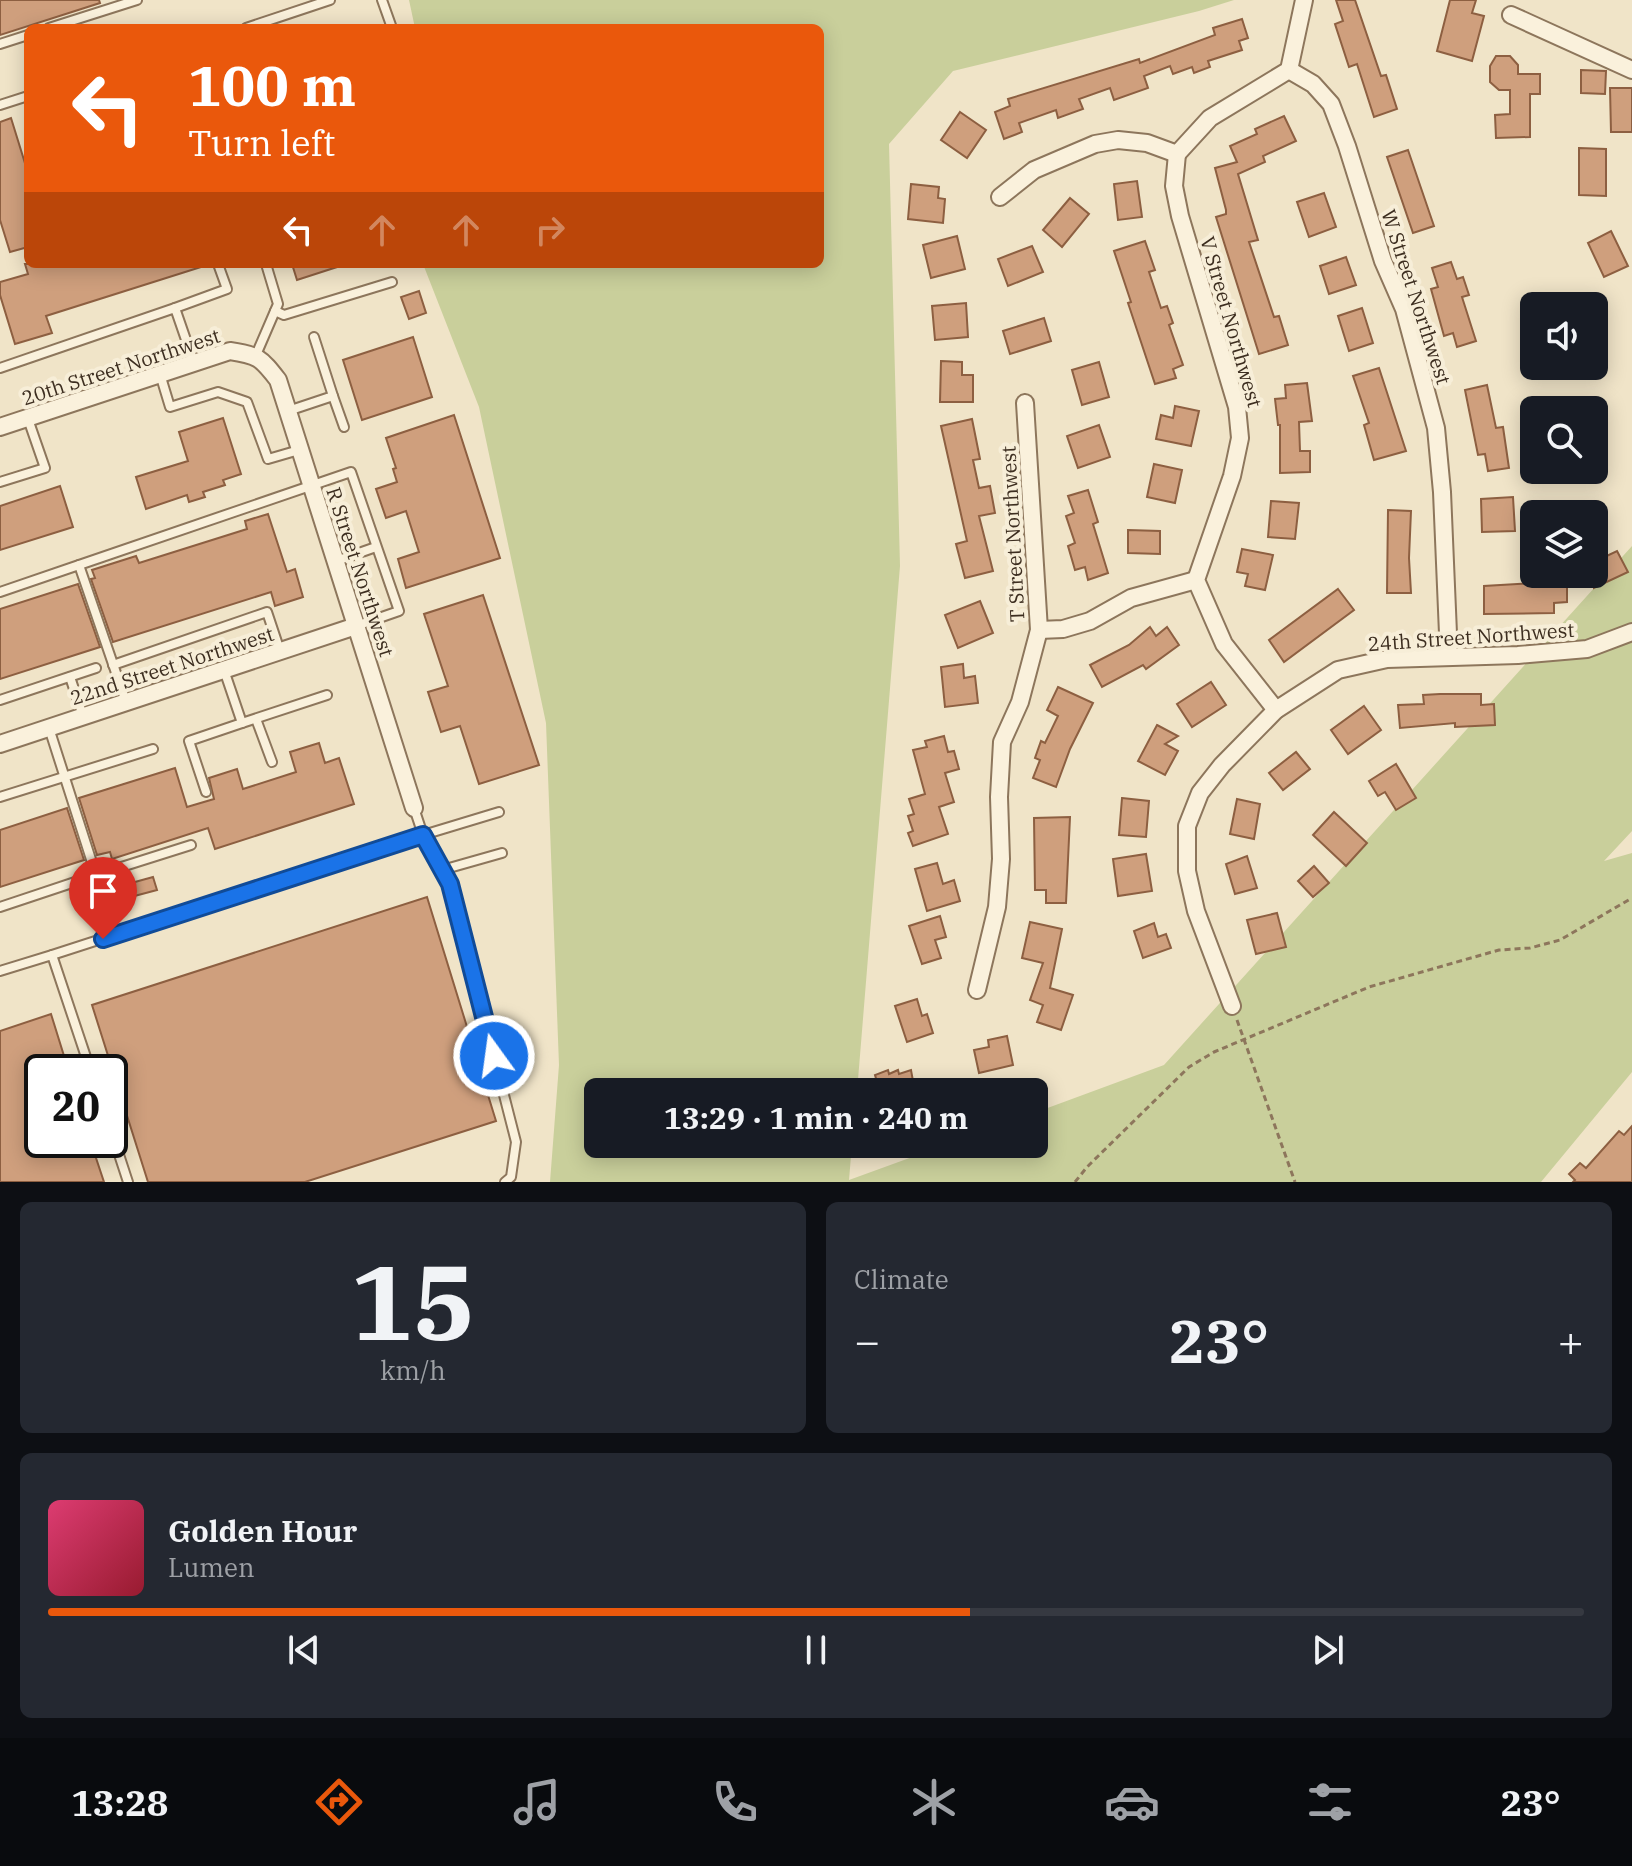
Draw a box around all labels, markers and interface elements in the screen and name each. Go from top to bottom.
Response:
text: 100 m [188,49,356,121]
icon: left [56,56,160,160]
text: Turn left [188,119,335,166]
street label: W Street Northwest [1375,206,1458,388]
icon: left [276,208,320,252]
icon: ahead [360,208,404,252]
icon: ahead [444,208,488,252]
icon: right [528,208,572,252]
street label: V Street Northwest [1194,233,1269,411]
map controls [1520,292,1608,588]
button: sound [1520,292,1608,380]
street label: 20th Street Northwest [18,322,223,411]
button: search [1520,396,1608,484]
street label: T Street Northwest [994,445,1031,623]
street label: R Street Northwest [320,484,401,660]
button: layers [1520,500,1608,588]
street label: 24th Street Northwest [1367,616,1575,657]
street label: 22nd Street Northwest [67,620,277,711]
pin [69,857,137,939]
icon: arrive [81,869,125,913]
position arrow [452,1014,536,1098]
speed limit sign: 20 [24,1054,128,1158]
text: 13:29 · 1 min · 240 m [664,1098,968,1137]
text: 15 [351,1233,475,1369]
text: Climate [854,1262,949,1296]
text: 23° [1169,1301,1269,1380]
text: − [854,1312,880,1369]
text: + [1558,1312,1584,1369]
text: km/h [380,1353,446,1387]
text: Golden Hour [168,1511,357,1550]
text: Lumen [168,1550,255,1584]
icon: previous [282,1628,326,1672]
icon: pause [794,1628,838,1672]
icon: next [1306,1628,1350,1672]
icon: directions [311,1774,367,1830]
icon: music [509,1774,565,1830]
icon: phone [707,1774,763,1830]
icon: climate [906,1774,962,1830]
icon: car [1104,1774,1160,1830]
icon: filters [1302,1774,1358,1830]
text: 13:28 [71,1779,168,1826]
text: 23° [1501,1779,1561,1826]

